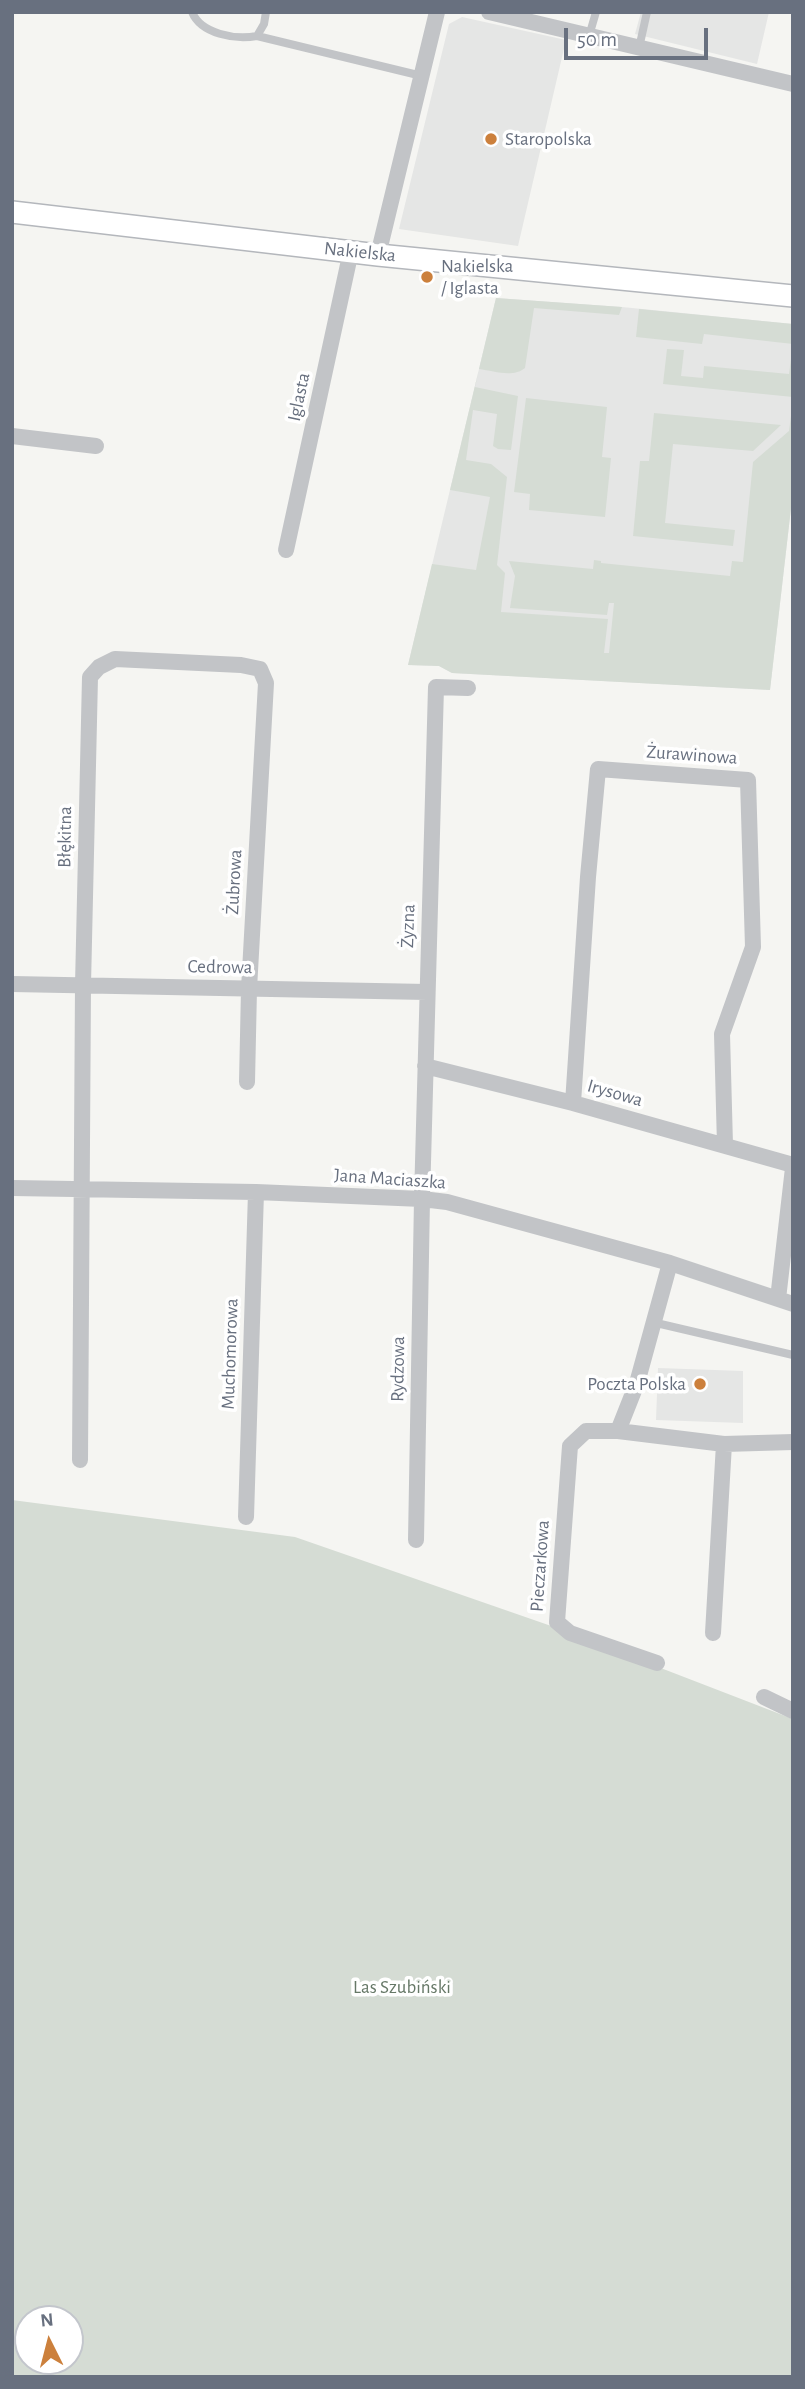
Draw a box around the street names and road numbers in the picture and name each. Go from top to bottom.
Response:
street label: Nakielska [323,237,397,267]
street label: Iglasta [283,371,315,423]
street label: Żurawinowa [646,740,738,770]
street label: Błękitna [53,806,77,868]
street label: Żubrowa [221,849,247,915]
street label: Żyzna [396,904,420,948]
street label: Cedrowa [188,955,252,979]
street label: Irysowa [585,1074,645,1112]
street label: Jana Maciaszka [333,1164,447,1194]
street label: Muchomorowa [217,1298,243,1410]
street label: Rydzowa [386,1336,410,1402]
street label: Pieczarkowa [525,1519,555,1613]

